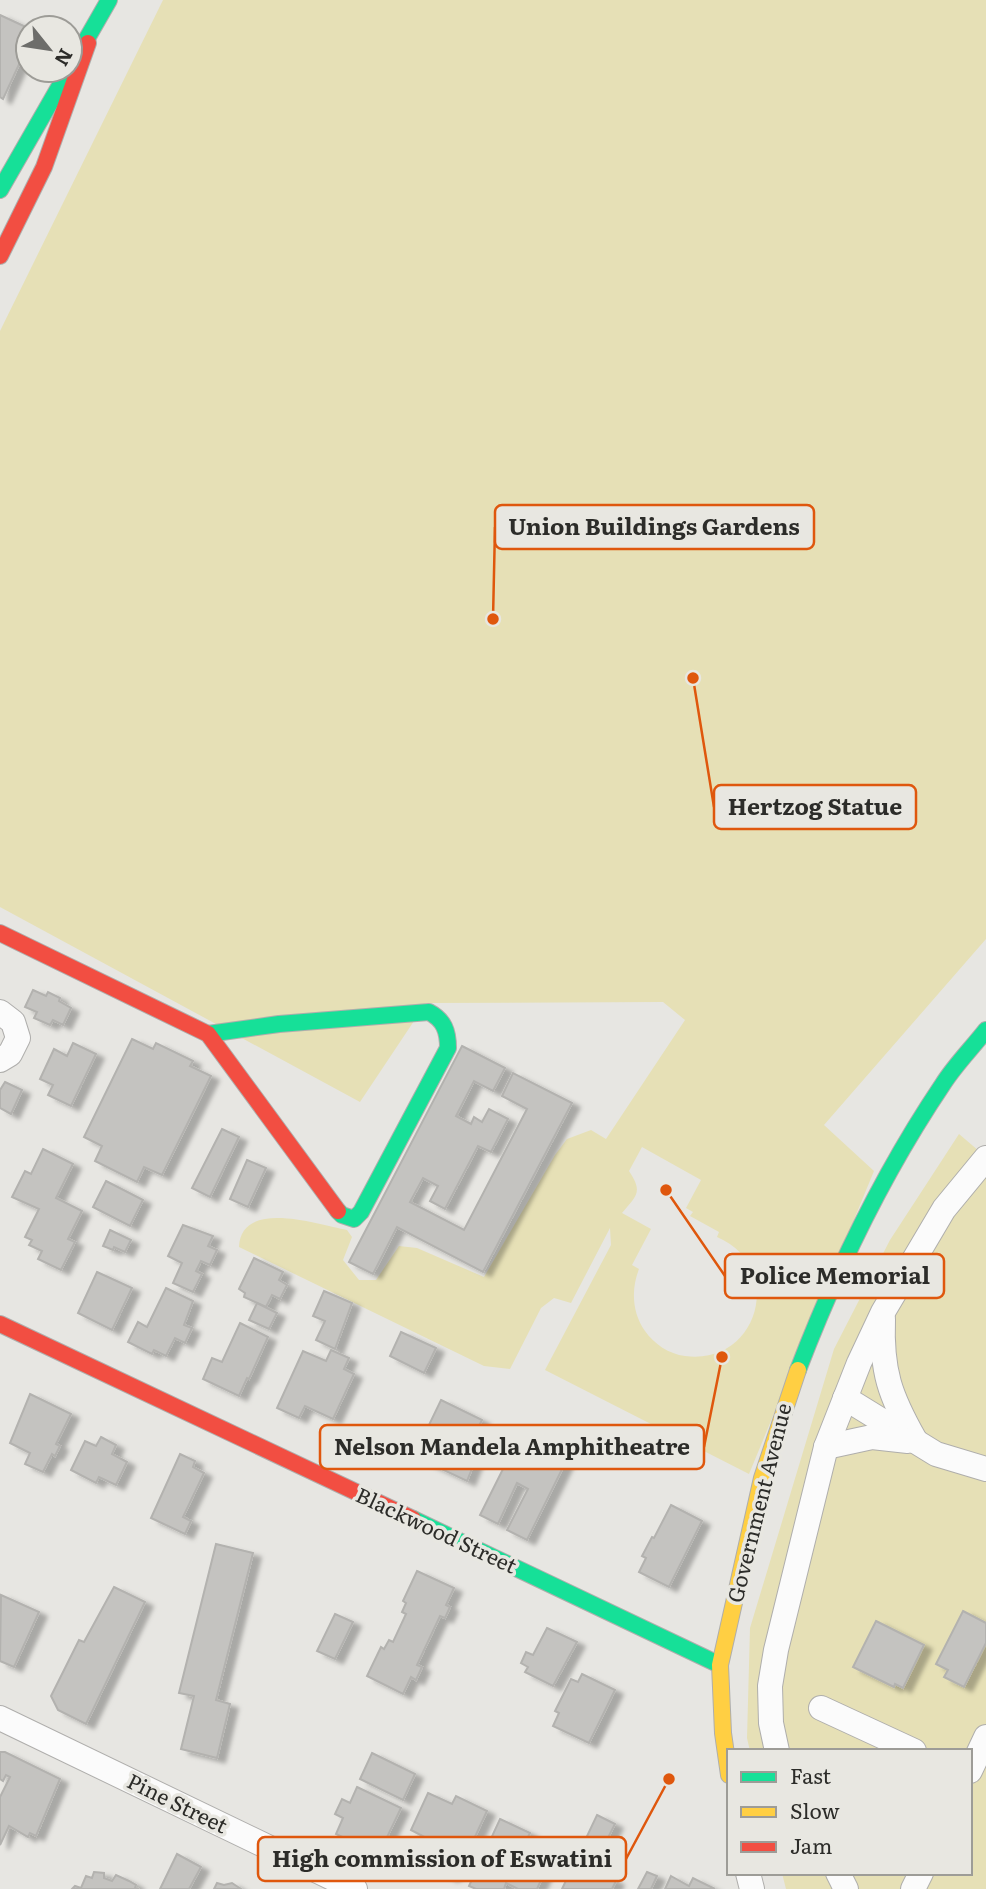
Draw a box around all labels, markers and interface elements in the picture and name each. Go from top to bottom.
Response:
north arrow [14,14,84,84]
text: N [48,44,81,72]
callout: Union Buildings Gardens [495,505,814,549]
text: Union Buildings Gardens [508,508,800,542]
callout: Hertzog Statue [714,785,916,829]
text: Hertzog Statue [728,788,902,822]
callout: Police Memorial [725,1254,944,1298]
text: Police Memorial [740,1257,930,1291]
street label: Government Avenue [718,1399,797,1605]
callout: Nelson Mandela Amphitheatre [320,1425,704,1469]
text: Nelson Mandela Amphitheatre [334,1428,690,1462]
street label: Blackwood Street [351,1478,523,1580]
legend [727,1749,972,1875]
text: Fast [790,1759,831,1790]
street label: Pine Street [122,1764,234,1840]
text: Slow [790,1794,840,1825]
text: Jam [790,1829,832,1860]
callout: High commission of Eswatini [258,1837,626,1881]
text: High commission of Eswatini [272,1840,612,1874]

